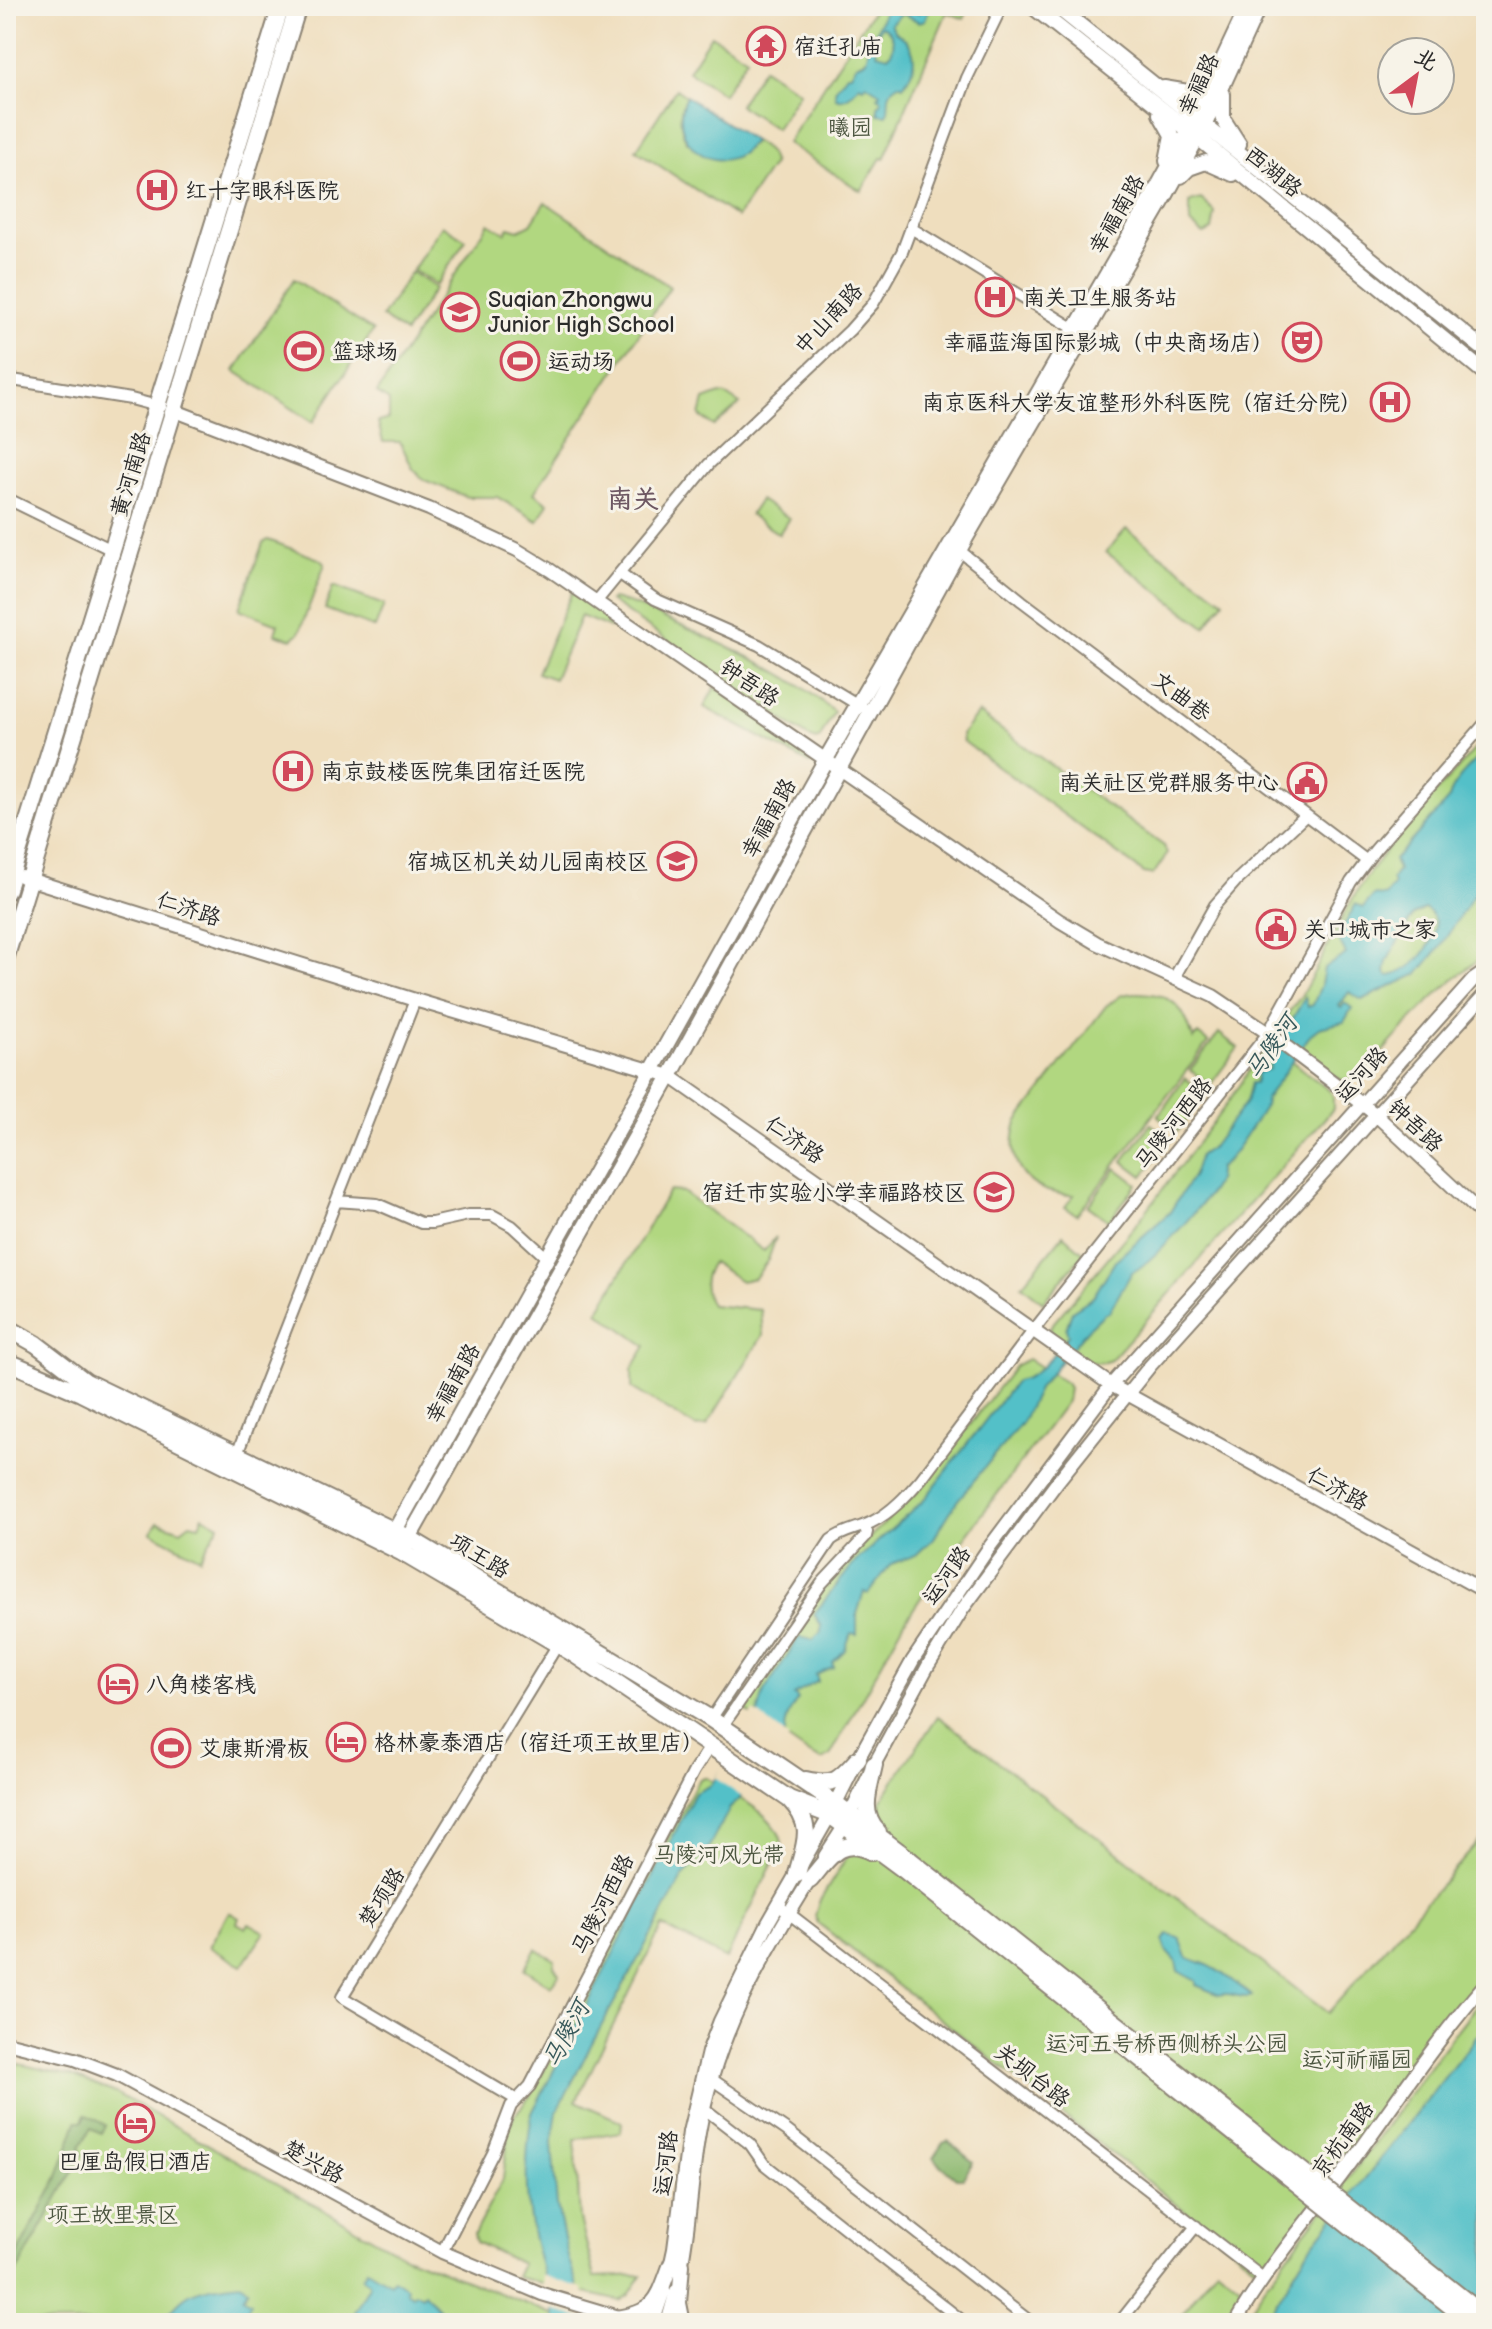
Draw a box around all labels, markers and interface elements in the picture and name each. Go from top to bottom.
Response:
temple icon: 宿迁孔庙 [745,25,787,67]
place label: 宿迁孔庙 [794,34,882,61]
north arrow [1376,36,1456,116]
text: 北 [1409,43,1442,78]
street label: 幸福路 [1173,49,1226,120]
park label: 曦园 [828,115,872,142]
street label: 西湖路 [1239,141,1307,203]
hospital icon: 红十字眼科医院 [136,169,178,211]
street label: 幸福南路 [1084,170,1151,260]
place label: 红十字眼科医院 [185,178,339,205]
hospital icon: 南关卫生服务站 [974,276,1016,318]
street label: 中山南路 [789,278,869,360]
place label: 南关卫生服务站 [1023,285,1177,312]
place label: Suqian Zhongwu Junior High School [488,287,674,339]
school or university icon: Suqian Zhongwu Junior High School [439,291,481,333]
theatre icon: 幸福蓝海国际影城（中央商场店） [1281,321,1323,363]
sports icon: 篮球场 [283,330,325,372]
place label: 幸福蓝海国际影城（中央商场店） [944,330,1274,357]
place label: 篮球场 [332,339,398,366]
sports icon: 运动场 [499,340,541,382]
place label: 运动场 [548,349,614,376]
hospital icon: 南京医科大学友谊整形外科医院（宿迁分院） [1369,381,1411,423]
place label: 南京医科大学友谊整形外科医院（宿迁分院） [922,390,1362,417]
street label: 黄河南路 [106,428,157,520]
district label: 南关 [607,485,659,516]
street label: 钟吾路 [714,654,784,713]
street label: 文曲巷 [1147,667,1216,728]
hospital icon: 南京鼓楼医院集团宿迁医院 [272,750,314,792]
place label: 南京鼓楼医院集团宿迁医院 [321,759,585,786]
public building icon: 南关社区党群服务中心 [1286,761,1328,803]
place label: 南关社区党群服务中心 [1059,770,1279,797]
street label: 幸福南路 [736,774,802,864]
school or university icon: 宿城区机关幼儿园南校区 [656,840,698,882]
place label: 宿城区机关幼儿园南校区 [407,849,649,876]
street label: 仁济路 [153,886,224,932]
public building icon: 关口城市之家 [1255,908,1297,950]
place label: 关口城市之家 [1304,917,1436,944]
water label: 马陵河 [1239,1006,1306,1085]
street label: 运河路 [1330,1041,1394,1109]
street label: 马陵河西路 [1130,1072,1219,1176]
street label: 钟吾路 [1382,1094,1448,1158]
street label: 仁济路 [759,1110,829,1170]
school or university icon: 宿迁市实验小学幸福路校区 [973,1171,1015,1213]
place label: 宿迁市实验小学幸福路校区 [702,1180,966,1207]
street label: 幸福南路 [420,1339,486,1429]
street label: 仁济路 [1302,1462,1373,1517]
street label: 项王路 [444,1528,514,1585]
street label: 运河路 [917,1541,977,1611]
hotel icon: 八角楼客栈 [97,1663,139,1705]
place label: 八角楼客栈 [146,1672,256,1699]
hotel icon: 格林豪泰酒店（宿迁项王故里店） [325,1721,367,1763]
sports icon: 艾康斯滑板 [150,1727,192,1769]
place label: 格林豪泰酒店（宿迁项王故里店） [374,1730,704,1757]
place label: 艾康斯滑板 [199,1736,309,1763]
park label: 马陵河风光带 [653,1842,785,1869]
street label: 马陵河西路 [566,1850,640,1960]
street label: 楚项路 [353,1863,411,1933]
water label: 马陵河 [537,1992,598,2073]
park label: 运河五号桥西侧桥头公园 [1046,2031,1288,2058]
street label: 关坝台路 [989,2038,1075,2114]
park label: 运河祈福园 [1302,2047,1412,2074]
street label: 京杭南路 [1306,2096,1380,2183]
hotel icon: 巴厘岛假日酒店 [114,2102,156,2144]
street label: 运河路 [649,2129,684,2198]
street label: 楚兴路 [278,2135,349,2190]
place label: 巴厘岛假日酒店 [58,2149,212,2176]
park label: 项王故里景区 [47,2202,179,2229]

